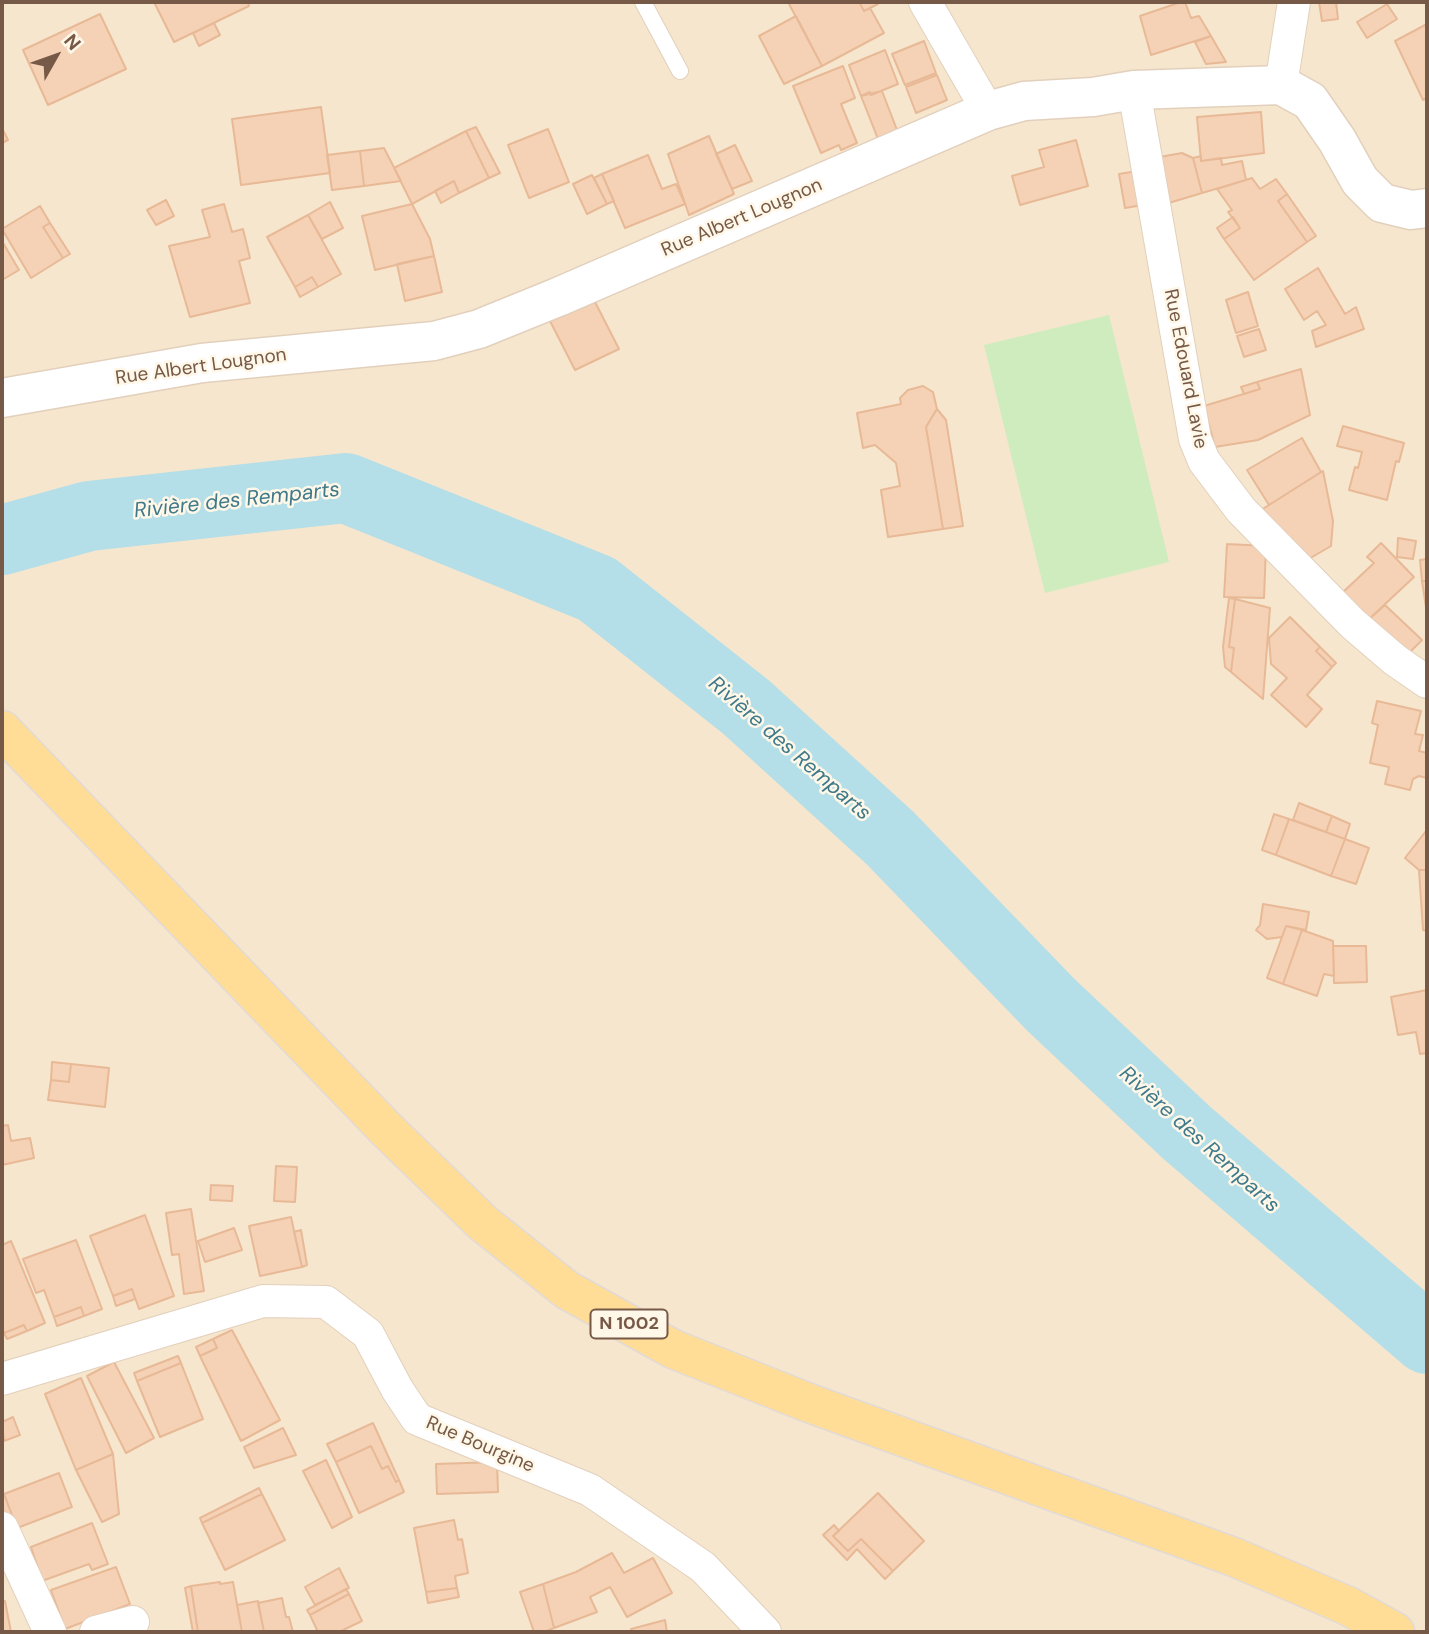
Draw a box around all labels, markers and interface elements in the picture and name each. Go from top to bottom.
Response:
north arrow [21,21,91,91]
text: N [58,29,86,56]
street label: Rue Albert Lougnon [658,174,826,262]
street label: Rue Edouard Lavie [1158,287,1212,451]
street label: Rue Albert Lougnon [114,344,288,390]
water label: Rivière des Remparts [133,478,341,524]
water label: Rivière des Remparts [703,672,875,826]
water label: Rivière des Remparts [1114,1061,1284,1219]
road number: N 1002 [590,1310,668,1338]
street label: Rue Bourgine [422,1412,538,1478]

